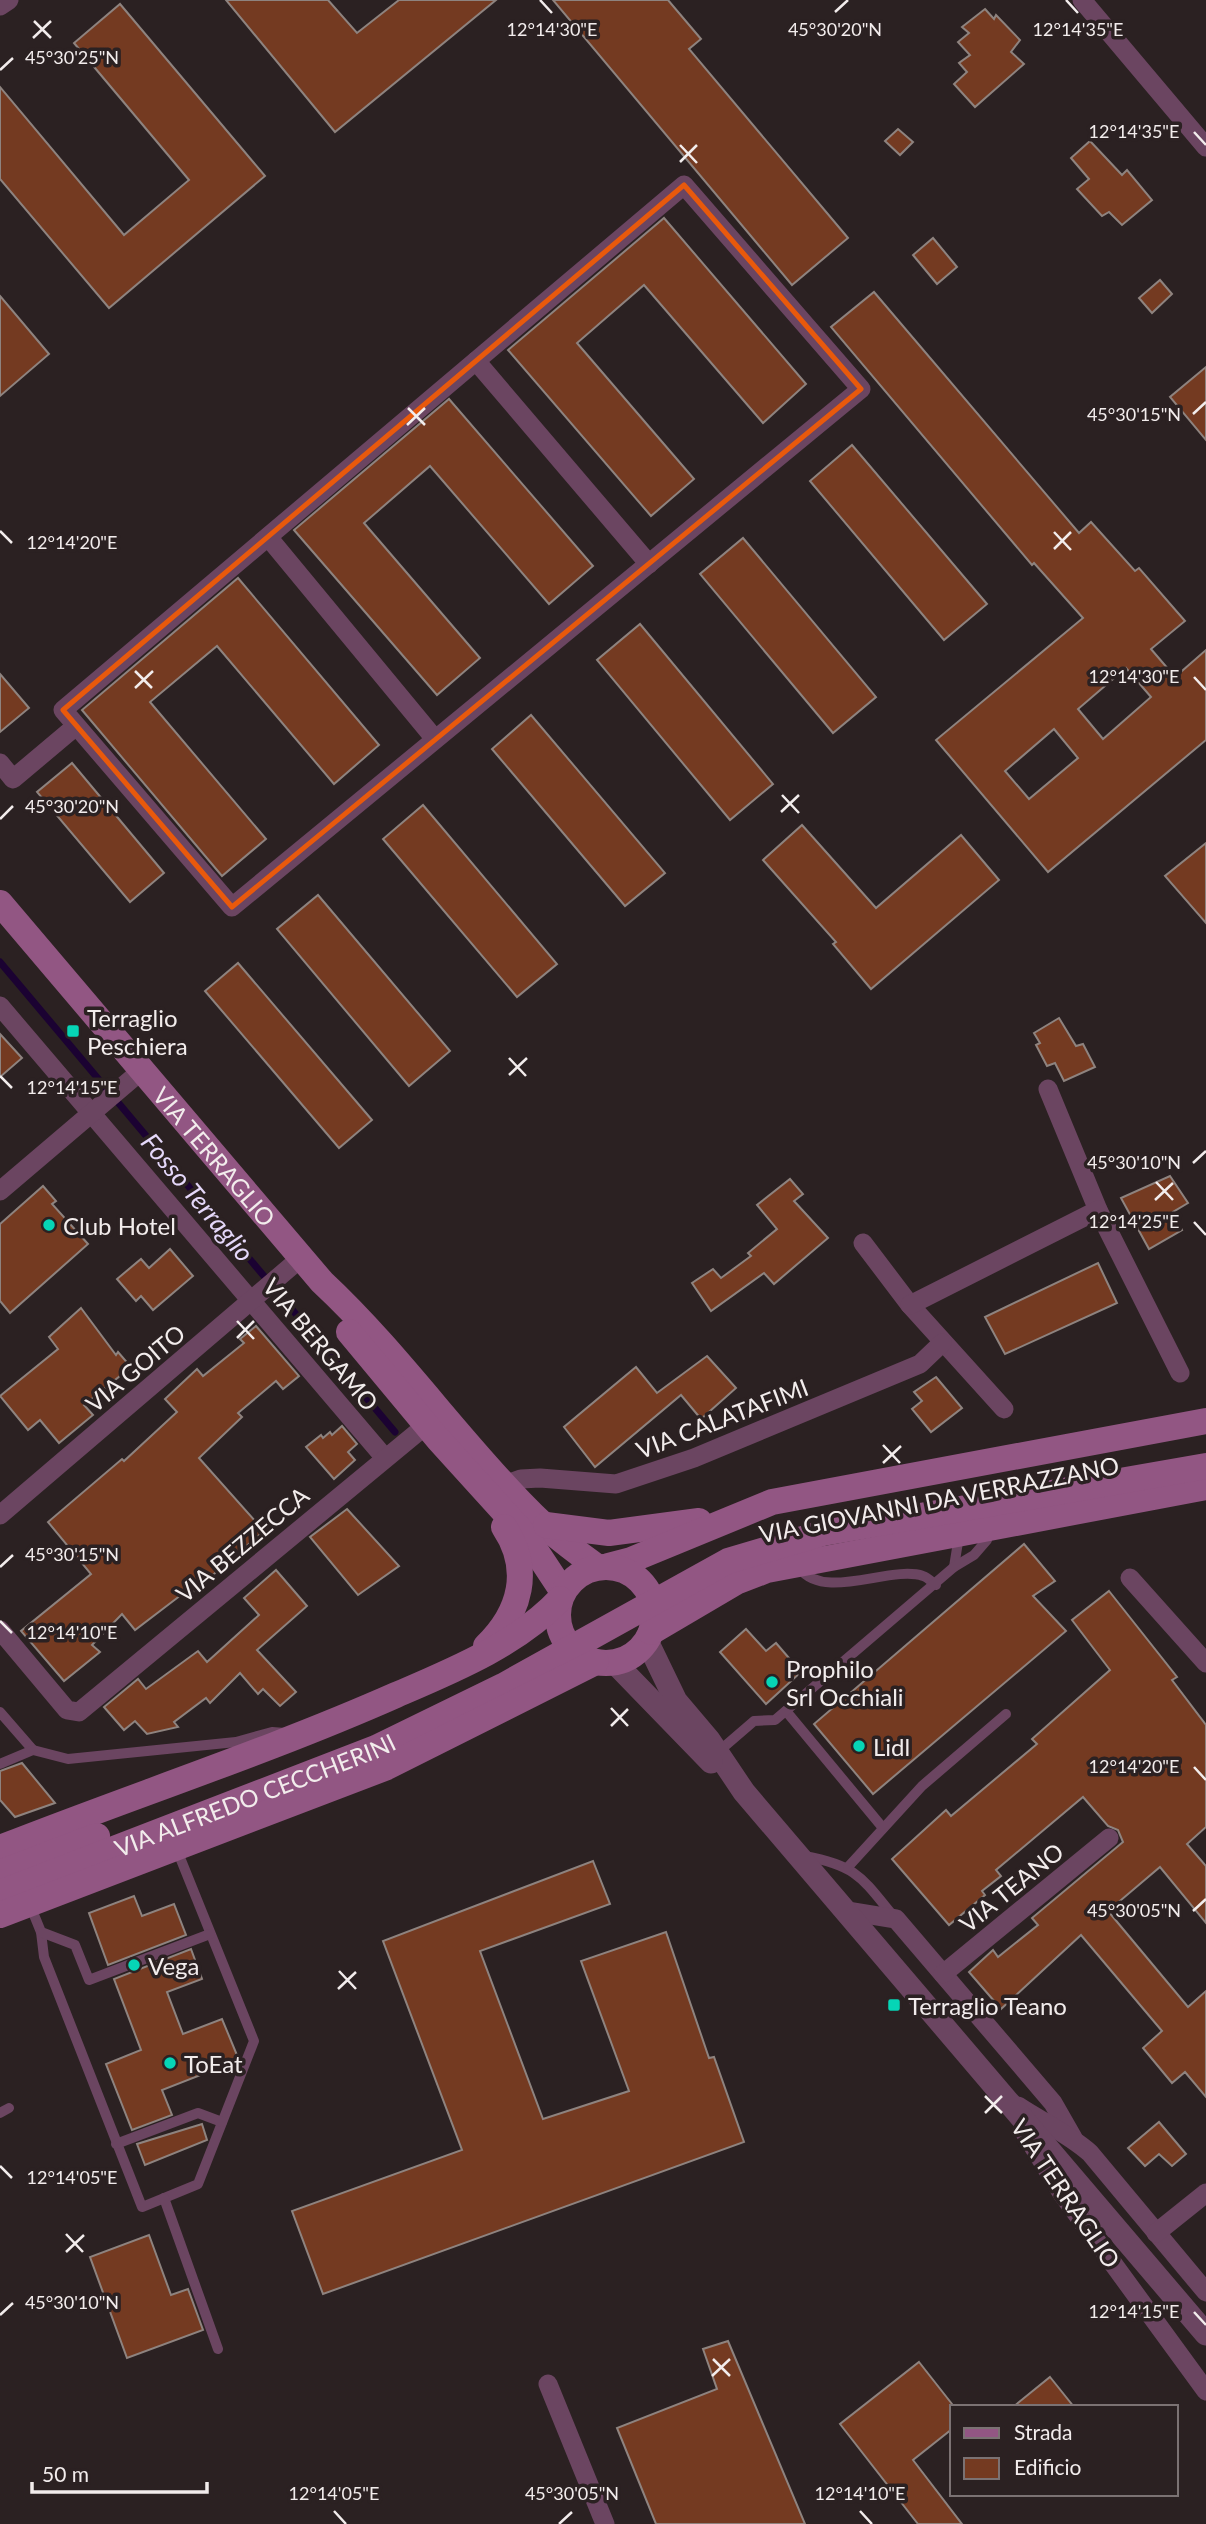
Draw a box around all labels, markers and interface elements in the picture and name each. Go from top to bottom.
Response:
text: 12°14'30"E [507,18,597,40]
text: 45°30'20"N [788,18,882,40]
text: 12°14'35"E [1033,18,1123,40]
text: 45°30'25"N [25,46,119,68]
text: 12°14'35"E [1089,120,1179,142]
text: 45°30'15"N [1087,403,1181,425]
text: 12°14'20"E [27,531,117,553]
text: 12°14'30"E [1089,665,1179,687]
text: 45°30'20"N [25,795,119,817]
place label: Terraglio Peschiera [87,1003,188,1060]
marker: Terraglio Peschiera [65,1023,81,1039]
text: 12°14'15"E [27,1076,117,1098]
street label: VIA TERRAGLIO [148,1080,282,1232]
water label: Fosso Terraglio [135,1126,261,1268]
text: 45°30'10"N [1087,1151,1181,1173]
text: 12°14'25"E [1089,1210,1179,1232]
place label: Club Hotel [63,1211,176,1240]
marker: Club Hotel [41,1217,57,1233]
street label: VIA BERGAMO [257,1272,385,1416]
street label: VIA GOITO [79,1318,191,1418]
street label: VIA CALATAFIMI [632,1372,812,1464]
street label: VIA GIOVANNI DA VERRAZZANO [757,1450,1121,1548]
street label: VIA BEZZECCA [170,1480,315,1608]
text: 45°30'15"N [25,1543,119,1565]
text: 12°14'10"E [27,1621,117,1643]
place label: Prophilo Srl Occhiali [786,1654,904,1711]
marker: Prophilo Srl Occhiali [764,1674,780,1690]
street label: VIA ALFREDO CECCHERINI [110,1726,400,1862]
place label: Lidl [873,1732,910,1761]
marker: Lidl [851,1738,867,1754]
text: 12°14'20"E [1089,1755,1179,1777]
street label: VIA TEANO [953,1836,1069,1938]
text: 45°30'05"N [1087,1899,1181,1921]
place label: Vega [148,1951,200,1980]
marker: Vega [126,1957,142,1973]
place label: Terraglio Teano [908,1991,1067,2020]
marker: Terraglio Teano [886,1997,902,2013]
place label: ToEat [184,2049,243,2078]
marker: ToEat [162,2055,178,2071]
street label: VIA TERRAGLIO [1005,2113,1127,2273]
text: 12°14'05"E [27,2166,117,2188]
text: 45°30'10"N [25,2291,119,2313]
text: 12°14'15"E [1089,2300,1179,2322]
legend [950,2405,1178,2496]
text: Strada [1014,2419,1073,2444]
scale bar [32,2450,206,2494]
text: Edificio [1014,2454,1082,2479]
text: 50 m [42,2461,89,2486]
text: 12°14'05"E [289,2482,379,2504]
text: 45°30'05"N [525,2482,619,2504]
text: 12°14'10"E [815,2482,905,2504]

